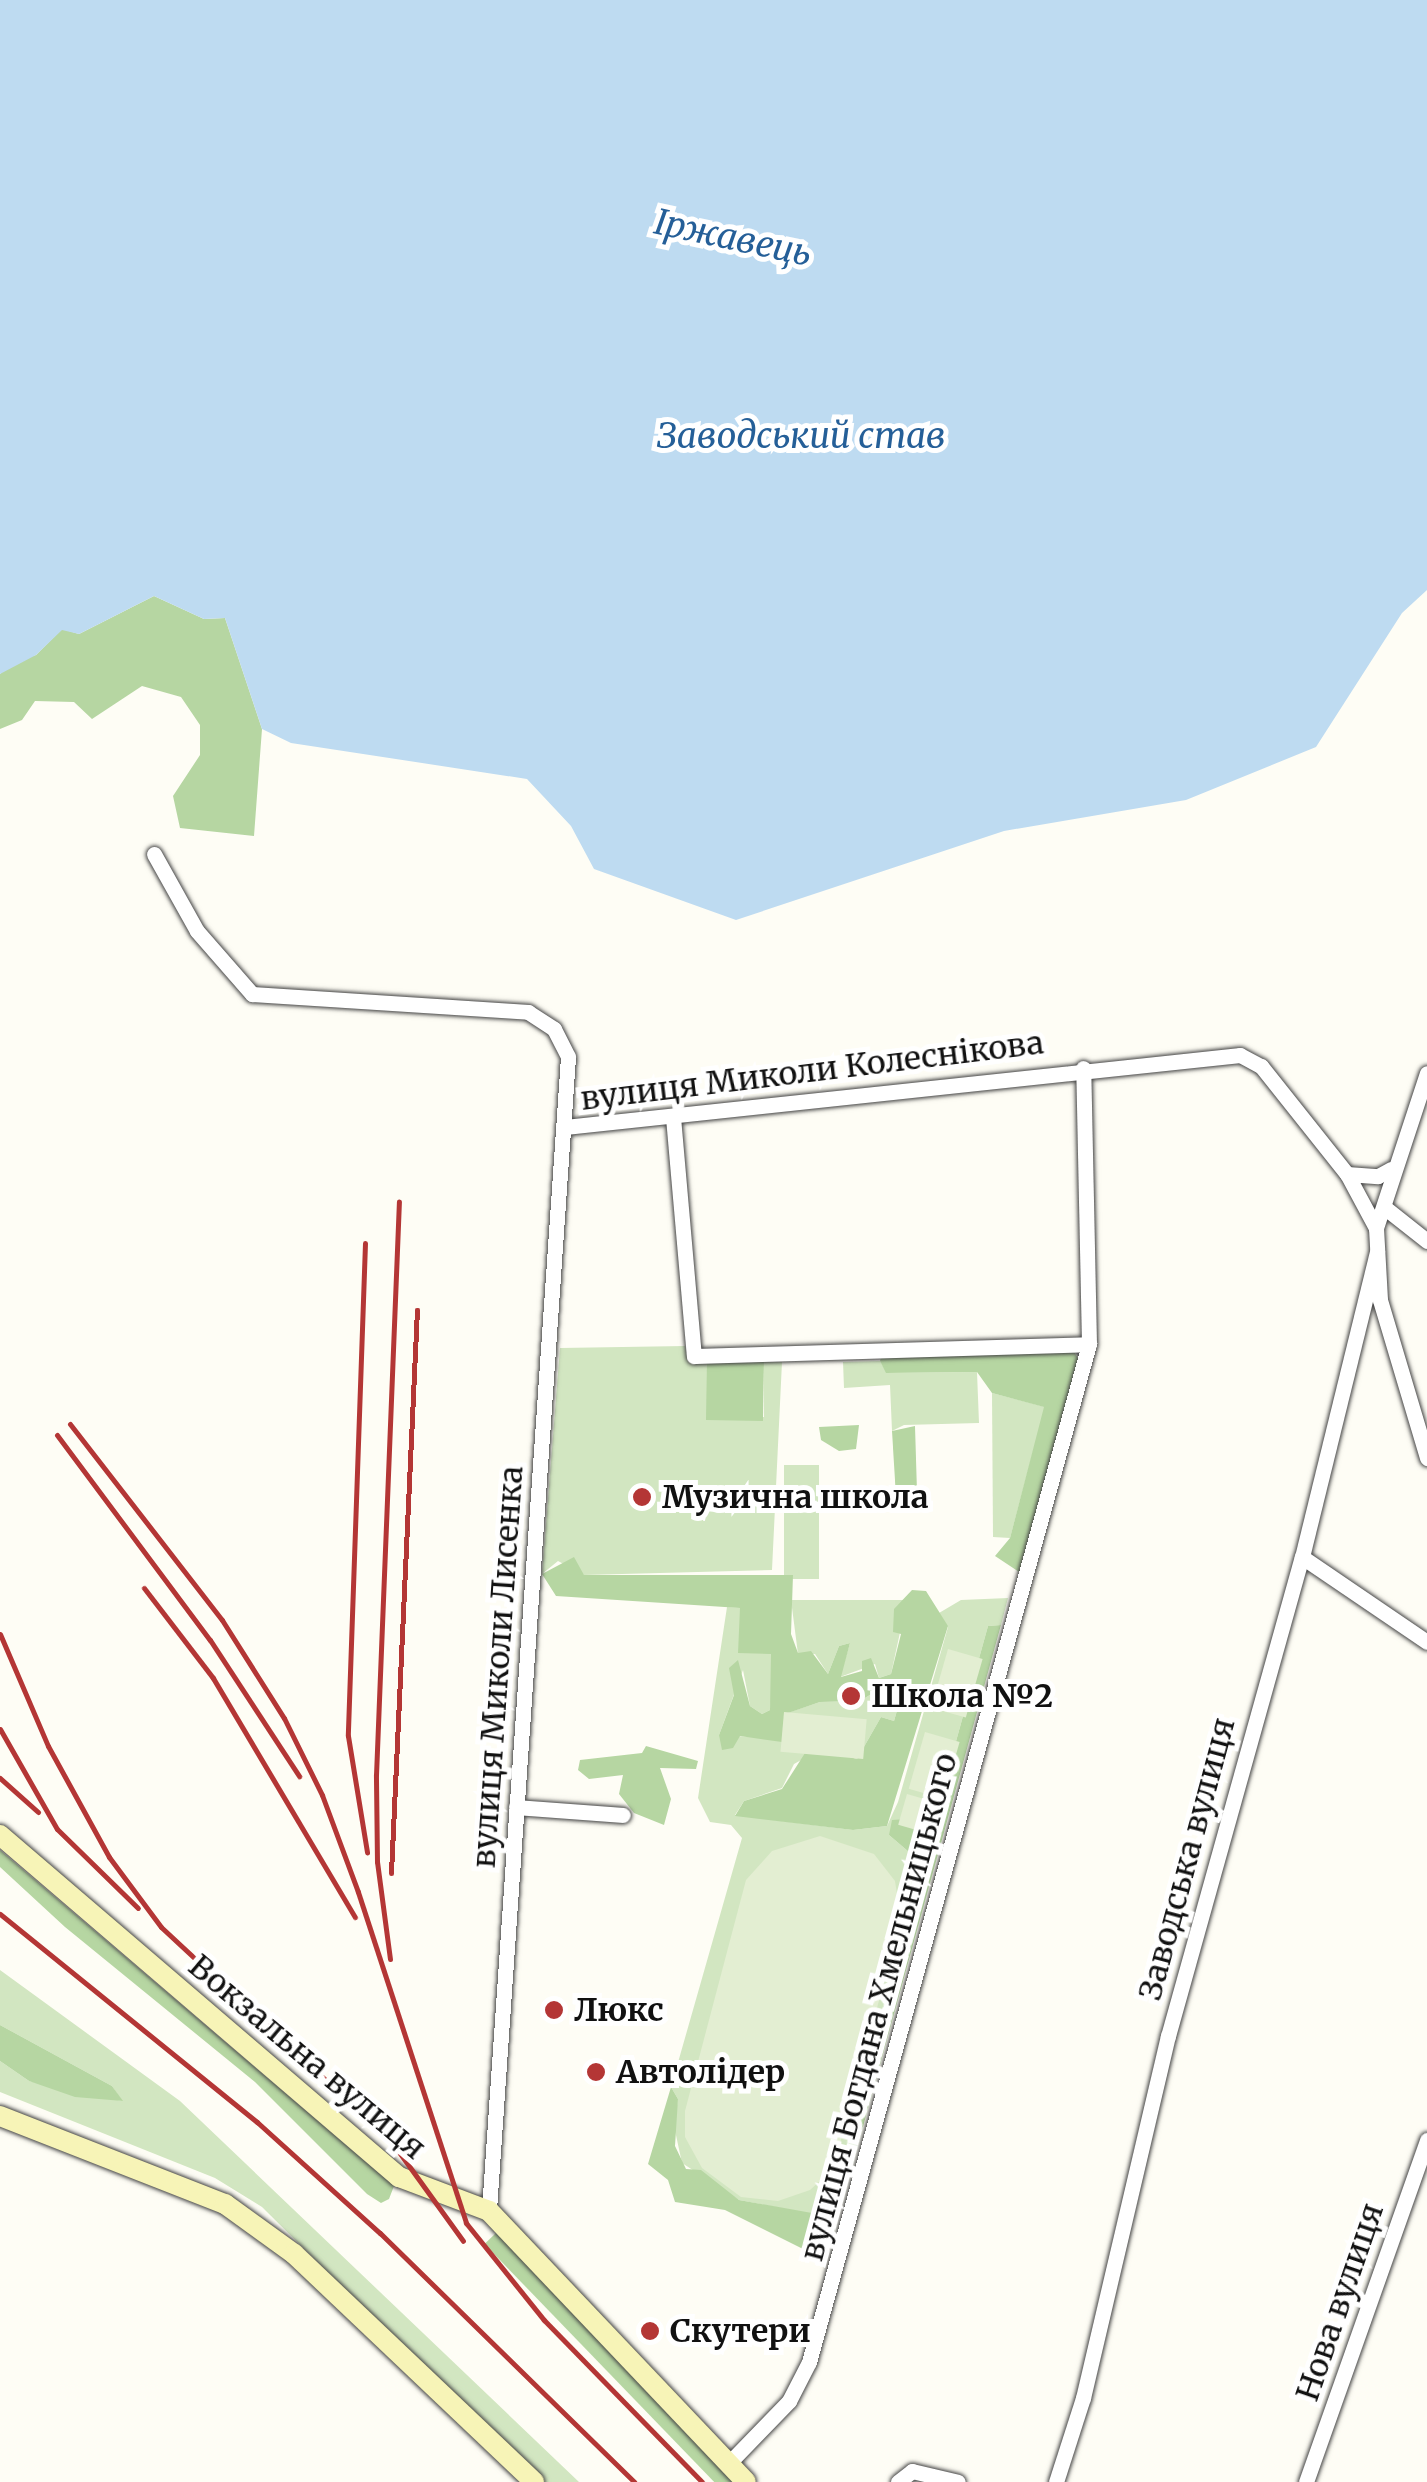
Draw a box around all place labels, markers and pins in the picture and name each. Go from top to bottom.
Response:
place label: Музична школа [662,1478,929,1516]
marker: Музична школа [631,1486,653,1508]
place label: Школа №2 [871,1677,1053,1715]
marker: Школа №2 [840,1685,862,1707]
place label: Люкс [574,1991,664,2029]
marker: Люкс [543,1999,565,2021]
place label: Автолідер [616,2053,785,2091]
marker: Автолідер [585,2061,607,2083]
place label: Скутери [670,2312,811,2350]
marker: Скутери [639,2320,661,2342]

